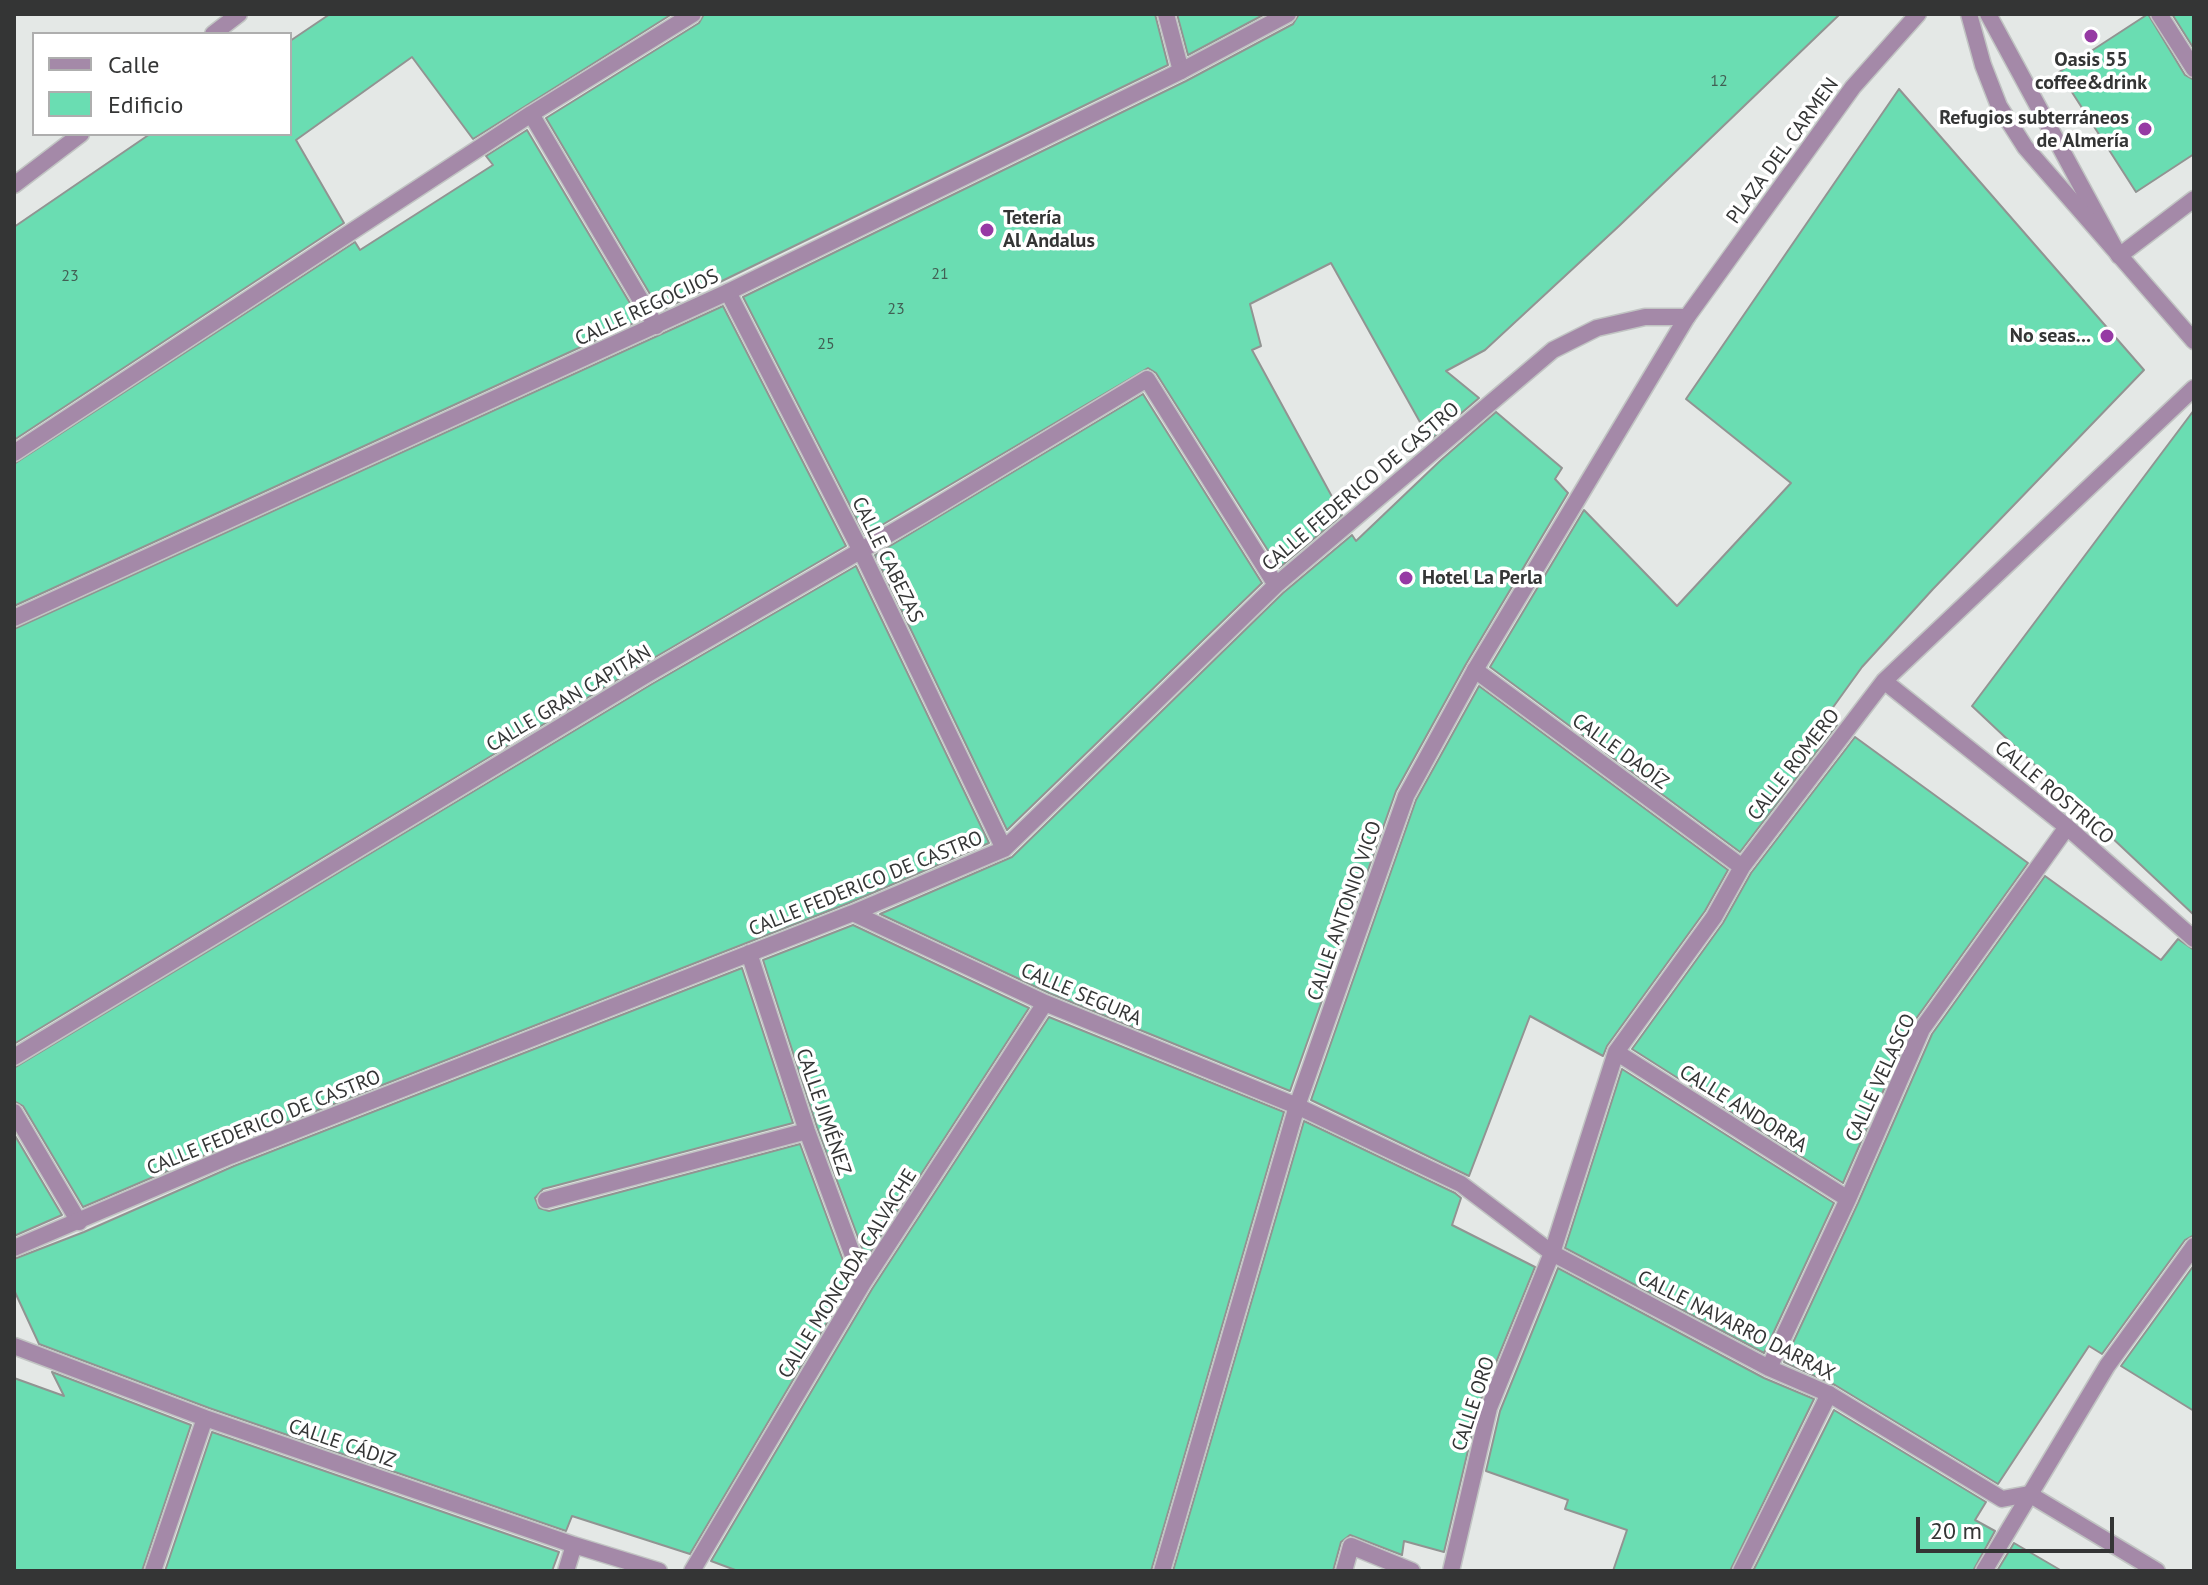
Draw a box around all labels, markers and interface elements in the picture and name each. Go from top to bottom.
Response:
marker: Oasis 55 coffee&drink [2082,27,2100,45]
legend [32,32,292,136]
place label: Oasis 55 coffee&drink [2035,48,2147,95]
text: Calle [108,49,159,80]
house number: 12 [1710,71,1728,91]
street label: PLAZA DEL CARMEN [1722,73,1844,229]
text: Edificio [108,89,183,120]
place label: Refugios subterráneos de Almería [1939,106,2129,153]
marker: Refugios subterráneos de Almería [2136,120,2154,138]
place label: Tetería Al Andalus [1003,206,1095,253]
marker: Tetería Al Andalus [978,221,996,239]
street label: CALLE REGOCIJOS [572,264,722,352]
house number: 21 [931,264,949,284]
house number: 23 [61,266,79,286]
house number: 23 [887,299,905,319]
place label: No seas... [2010,324,2091,348]
marker: No seas... [2098,327,2116,345]
house number: 25 [817,334,835,354]
street label: CALLE FEDERICO DE CASTRO [1258,397,1464,577]
street label: CALLE CABEZAS [846,493,928,627]
place label: Hotel La Perla [1422,566,1543,590]
marker: Hotel La Perla [1397,569,1415,587]
street label: CALLE GRAN CAPITÁN [482,640,656,758]
street label: CALLE ROMERO [1743,704,1845,826]
street label: CALLE DAOÍZ [1567,709,1673,795]
street label: CALLE ROSTRICO [1990,736,2118,850]
street label: CALLE ANTONIO VICO [1303,818,1387,1004]
street label: CALLE FEDERICO DE CASTRO [746,826,986,942]
street label: CALLE SEGURA [1017,959,1145,1031]
street label: CALLE VELASCO [1841,1010,1921,1146]
street label: CALLE JIMÉNEZ [790,1045,856,1179]
street label: CALLE ANDORRA [1675,1060,1811,1158]
street label: CALLE FEDERICO DE CASTRO [144,1065,384,1181]
street label: CALLE MONCADA CALVACHE [774,1165,922,1383]
street label: CALLE NAVARRO DARRAX [1633,1266,1839,1386]
street label: CALLE ORO [1447,1354,1501,1454]
street label: CALLE CÁDIZ [285,1414,399,1474]
scale bar [1920,1501,2118,1551]
text: 20 m [1930,1515,1982,1546]

